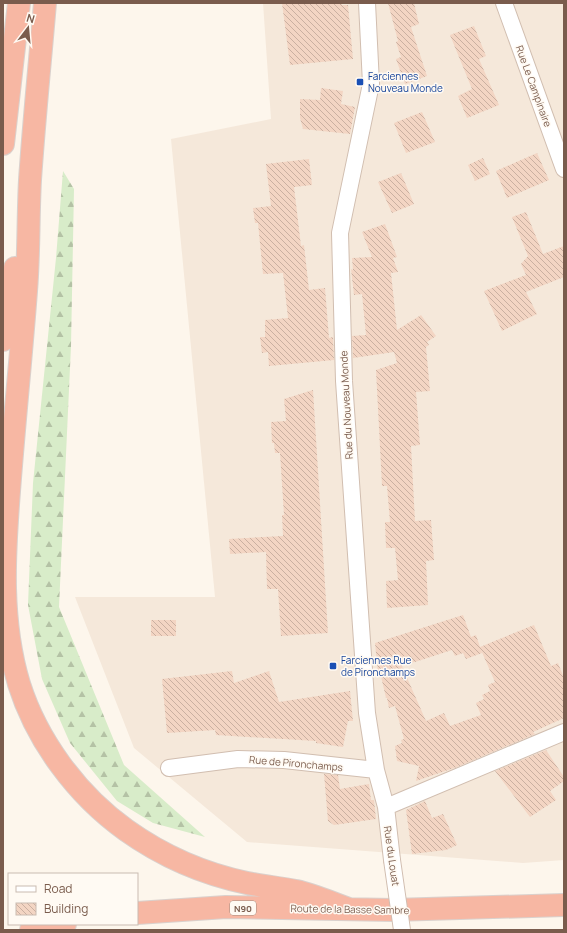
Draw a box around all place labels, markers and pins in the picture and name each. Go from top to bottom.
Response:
place label: Farciennes Nouveau Monde [368,69,443,95]
marker: Farciennes Nouveau Monde [355,77,365,87]
place label: Farciennes Rue de Pironchamps [341,653,415,679]
marker: Farciennes Rue de Pironchamps [328,661,338,671]

